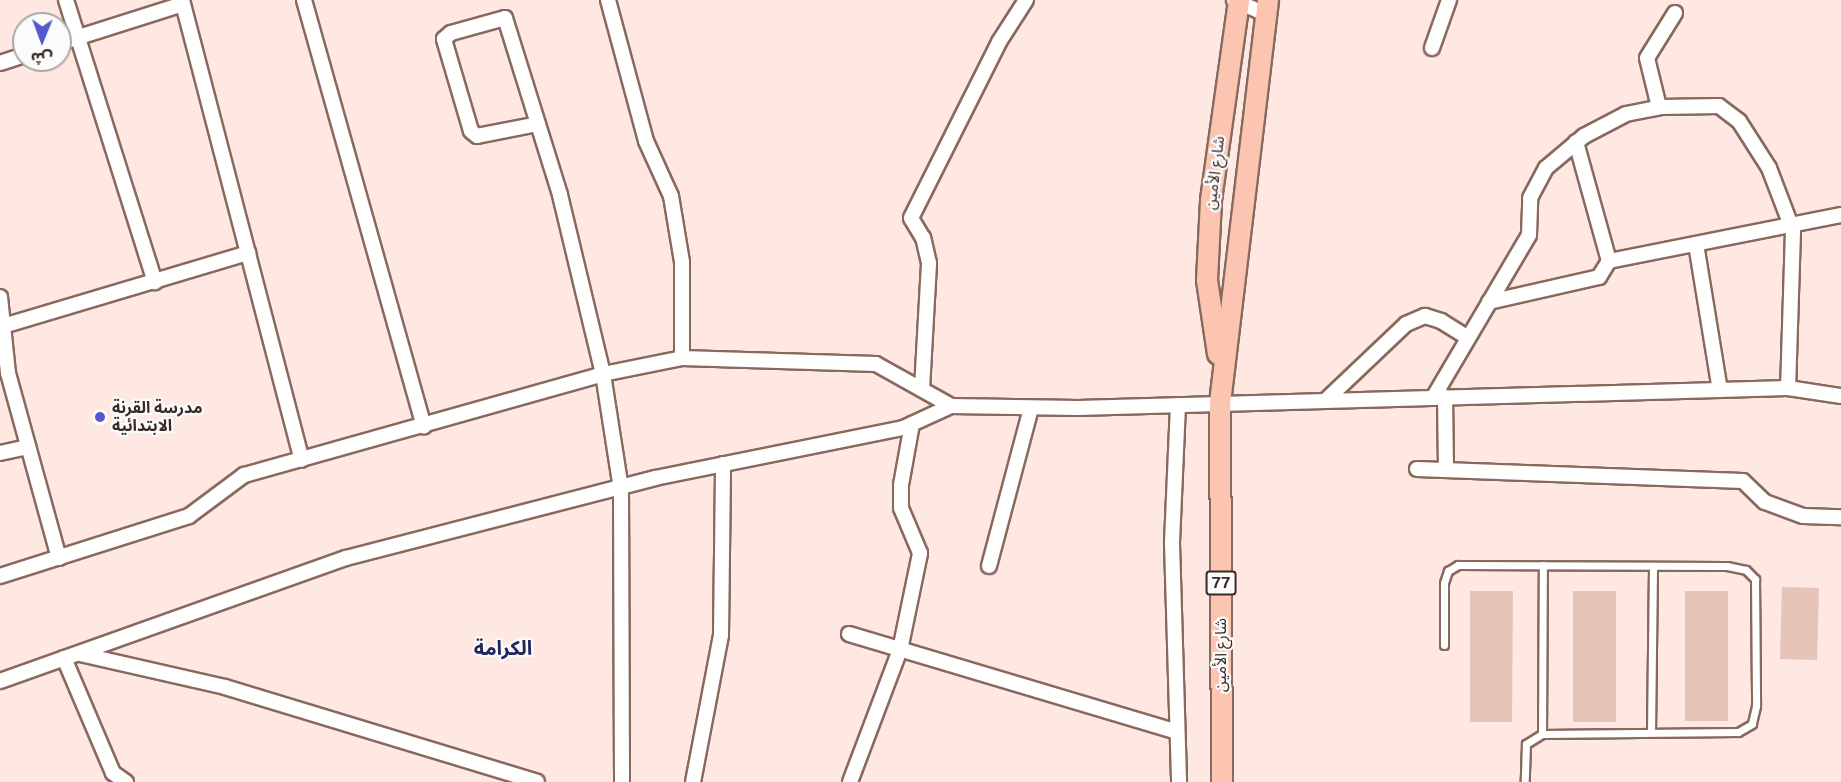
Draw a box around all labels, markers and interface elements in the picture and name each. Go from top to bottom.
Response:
north arrow [12,12,72,72]
text: ش [31,49,53,68]
street label: شارع الأمين [1201,135,1229,211]
place label: مدرسة القرنة الابتدائية [112,398,202,436]
marker: مدرسة القرنة الابتدائية [93,410,107,424]
road number: 77 [1204,571,1238,595]
street label: شارع الأمين [1211,618,1231,692]
district label: الكرامة [474,636,532,660]

